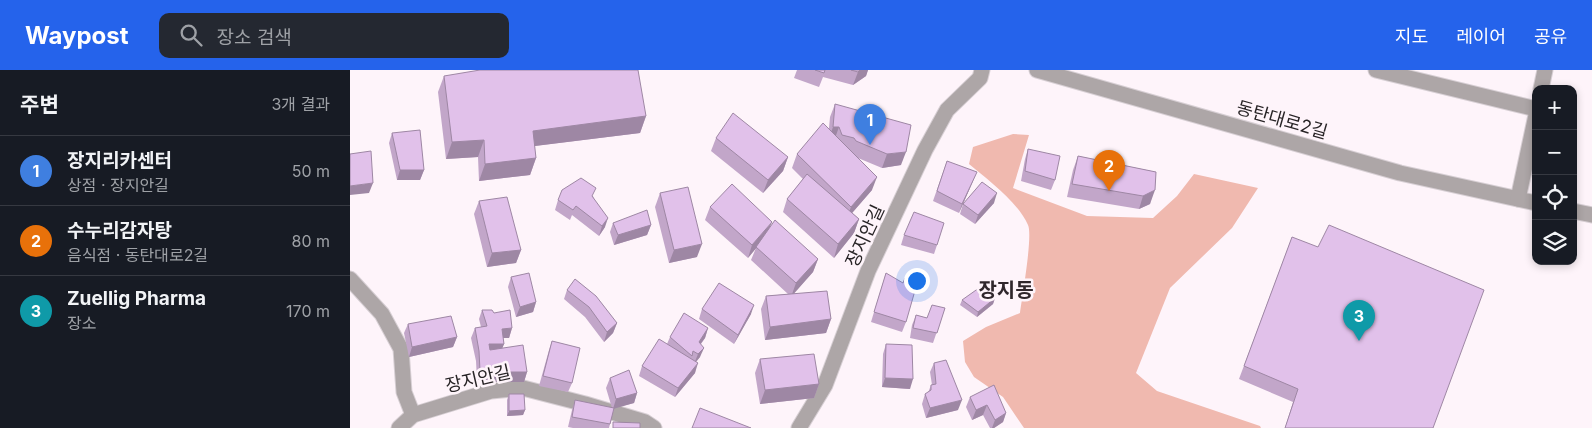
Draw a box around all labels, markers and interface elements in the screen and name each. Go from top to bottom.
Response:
search box [159,13,509,58]
text: Waypost [25,21,129,50]
icon: search [177,21,205,49]
text: 장소 검색 [217,26,292,49]
text: 지도 [1395,26,1428,47]
text: 레이어 [1456,26,1506,47]
text: 공유 [1534,26,1567,47]
map controls [1532,85,1577,265]
button: + [1532,85,1577,130]
text: 주변 [20,92,59,117]
text: 3개 결과 [271,94,330,114]
street label: 동탄대로2길 [1234,97,1330,143]
pin: 1 [854,104,886,145]
button: − [1532,130,1577,175]
text: 장지리카센터 [67,149,172,172]
pin: 2 [1093,150,1125,191]
text: 1 [33,161,39,181]
text: 50 m [292,161,330,181]
text: 상점 · 장지안길 [67,175,169,195]
button: locate [1532,175,1577,220]
street label: 장지안길 [841,201,888,270]
text: 수누리감자탕 [67,219,172,242]
button: layers [1532,220,1577,265]
text: 2 [31,231,41,251]
text: 80 m [291,231,330,251]
text: 음식점 · 동탄대로2길 [67,245,208,265]
your location [904,268,930,294]
district label: 장지동 [978,278,1034,302]
text: Zuellig Pharma [67,287,206,310]
pin: 3 [1343,300,1375,341]
text: 3 [31,301,41,321]
text: 170 m [286,301,330,321]
text: 장소 [67,313,96,333]
street label: 장지안길 [443,361,513,396]

